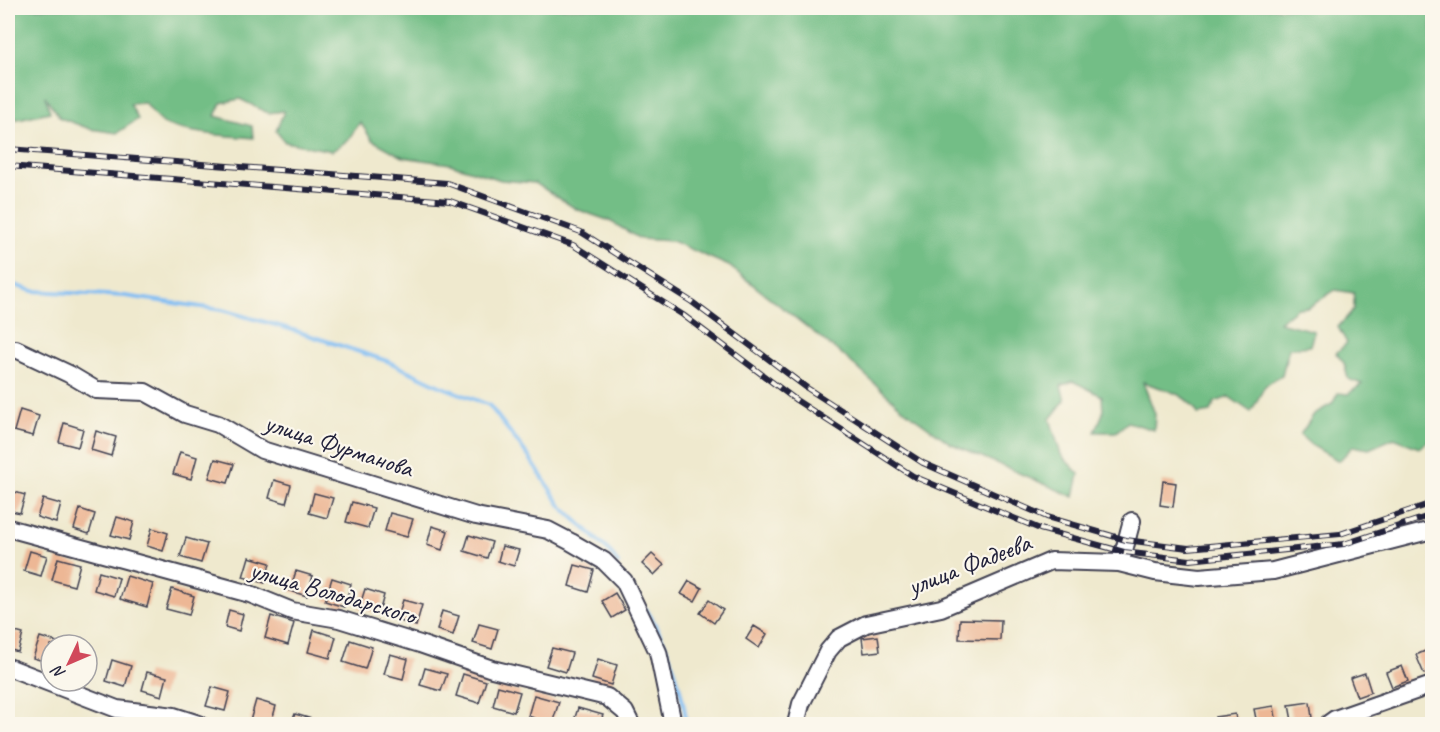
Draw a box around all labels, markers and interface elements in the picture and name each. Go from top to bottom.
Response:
street label: улица Фурманова [259,405,419,485]
street label: улица Фадеева [901,525,1037,604]
street label: улица Володарского [244,553,422,633]
north arrow [39,633,99,693]
text: N [46,660,70,683]

